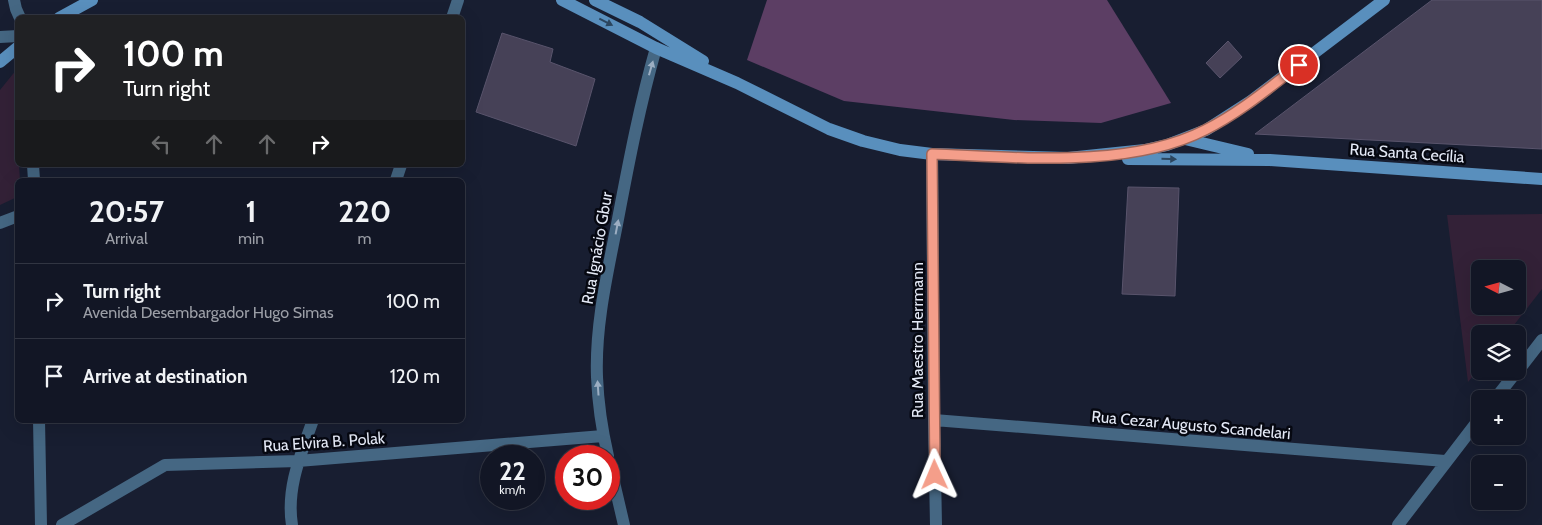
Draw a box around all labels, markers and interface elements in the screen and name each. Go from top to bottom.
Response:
one-way arrow [598,18,613,26]
text: 100 m [123,32,224,75]
icon: right [40,35,105,100]
pin [1278,44,1320,86]
icon: arrive [1285,51,1313,79]
one-way arrow [647,60,655,75]
text: Turn right [123,75,210,102]
icon: left [147,130,175,158]
icon: ahead [200,130,228,158]
icon: ahead [253,130,281,158]
icon: right [306,130,334,158]
street label: Rua Santa Cecília [1349,140,1465,167]
one-way arrow [1161,155,1177,163]
street label: Rua Ignácio Gbur [578,189,616,306]
text: 20:57 [89,193,164,230]
text: 1 [246,193,257,230]
text: 220 [338,193,391,230]
one-way arrow [613,218,621,234]
text: Arrival [105,229,148,248]
text: min [238,229,264,248]
text: m [358,229,372,248]
north arrow [1471,260,1526,315]
map controls [1471,260,1526,510]
street label: Rua Maestro Herrmann [908,262,927,418]
text: Turn right [83,280,161,303]
icon: right [40,287,68,315]
text: 100 m [386,290,440,313]
text: Avenida Desembargador Hugo Simas [83,303,334,322]
button: layers [1471,325,1526,380]
icon: arrive [40,362,68,390]
text: Arrive at destination [83,365,247,388]
text: 120 m [390,365,440,388]
one-way arrow [593,379,601,395]
button: + [1471,390,1526,445]
street label: Rua Cezar Augusto Scandelari [1091,407,1291,443]
street label: Rua Elvira B. Polak [262,428,386,456]
speed limit sign: 30 [555,445,620,510]
position arrow [908,448,960,500]
button: − [1471,455,1526,510]
text: 22 [499,456,526,486]
text: km/h [499,482,526,497]

